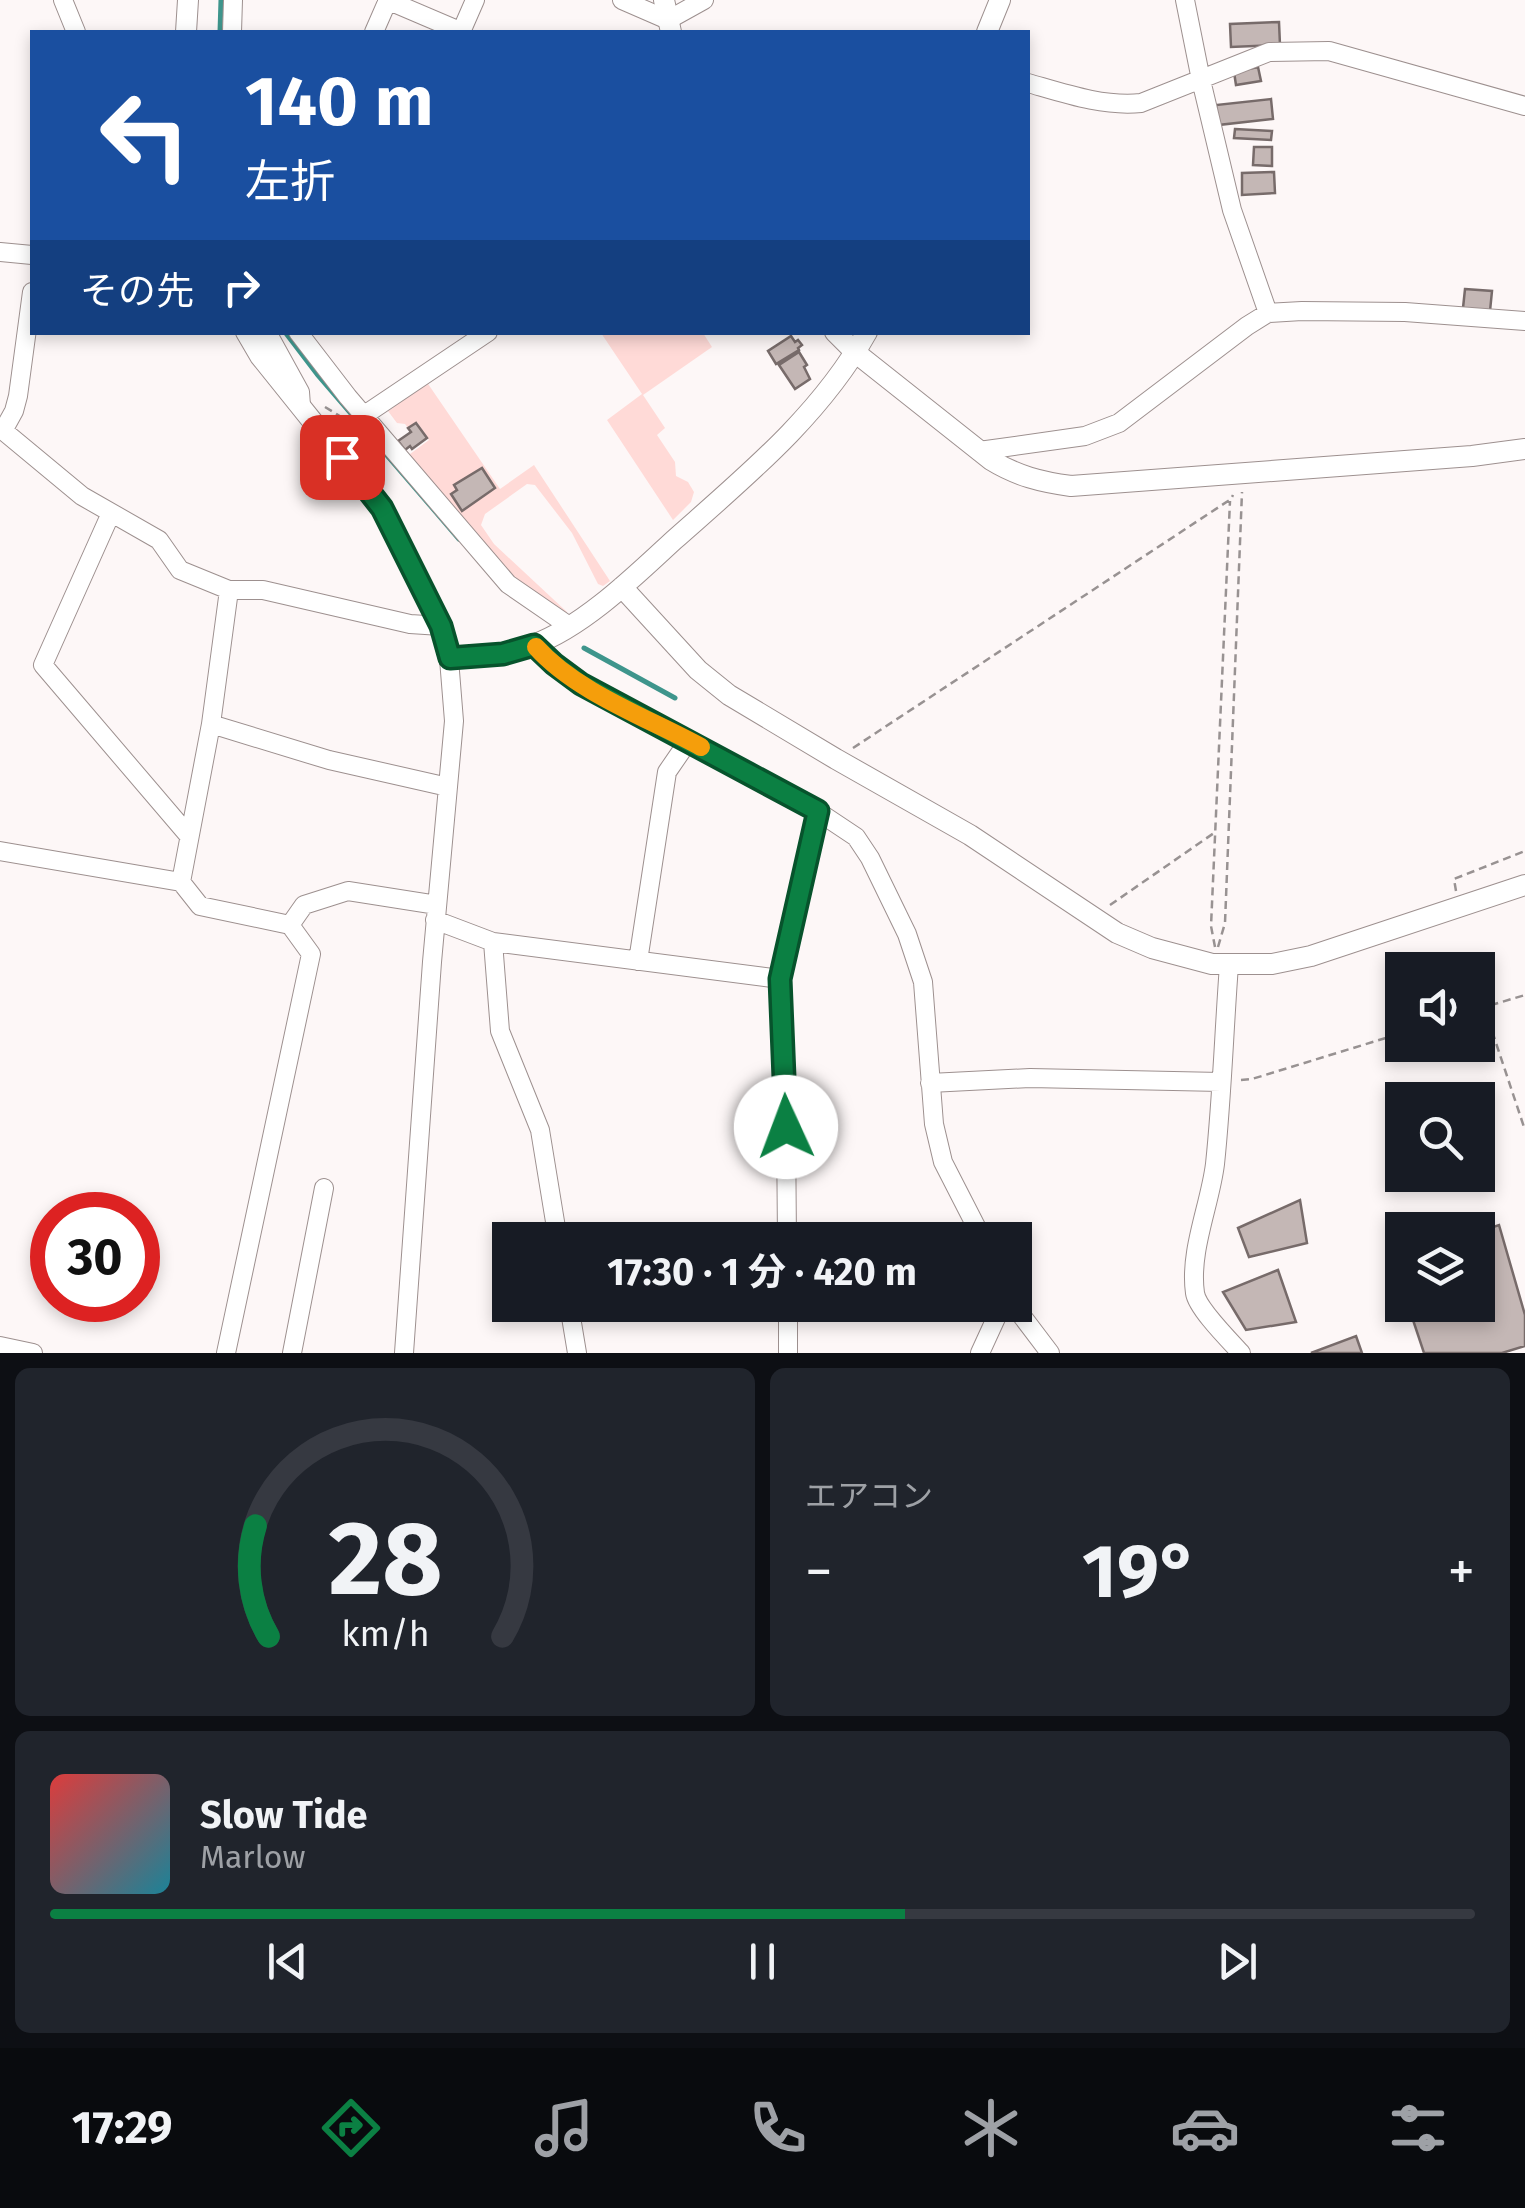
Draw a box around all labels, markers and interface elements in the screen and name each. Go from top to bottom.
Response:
text: 140 m [245,60,434,144]
icon: left [80,70,210,200]
text: 左折 [245,155,335,209]
icon: right [214,260,269,315]
text: その先 [80,268,194,314]
pin [300,415,385,500]
icon: arrive [315,430,370,485]
map controls [1385,952,1495,1322]
button: sound [1385,952,1495,1062]
position arrow [734,1075,838,1179]
button: search [1385,1082,1495,1192]
speed limit sign: 30 [30,1192,160,1322]
button: layers [1385,1212,1495,1322]
text: 17:30 · 1 分 · 420 m [607,1249,917,1295]
text: エアコン [805,1477,933,1515]
text: 28 [328,1497,442,1622]
text: 19° [1082,1527,1198,1617]
text: − [805,1539,833,1605]
text: + [1448,1539,1475,1605]
text: km/h [341,1613,429,1655]
text: Slow Tide [200,1792,368,1838]
text: Marlow [200,1838,306,1876]
icon: previous [260,1934,315,1989]
icon: pause [735,1934,790,1989]
icon: next [1210,1934,1265,1989]
icon: directions [316,2093,386,2163]
icon: music [529,2093,599,2163]
icon: phone [743,2093,813,2163]
icon: climate [956,2093,1026,2163]
icon: car [1170,2093,1240,2163]
icon: filters [1383,2093,1453,2163]
text: 17:29 [72,2101,172,2155]

